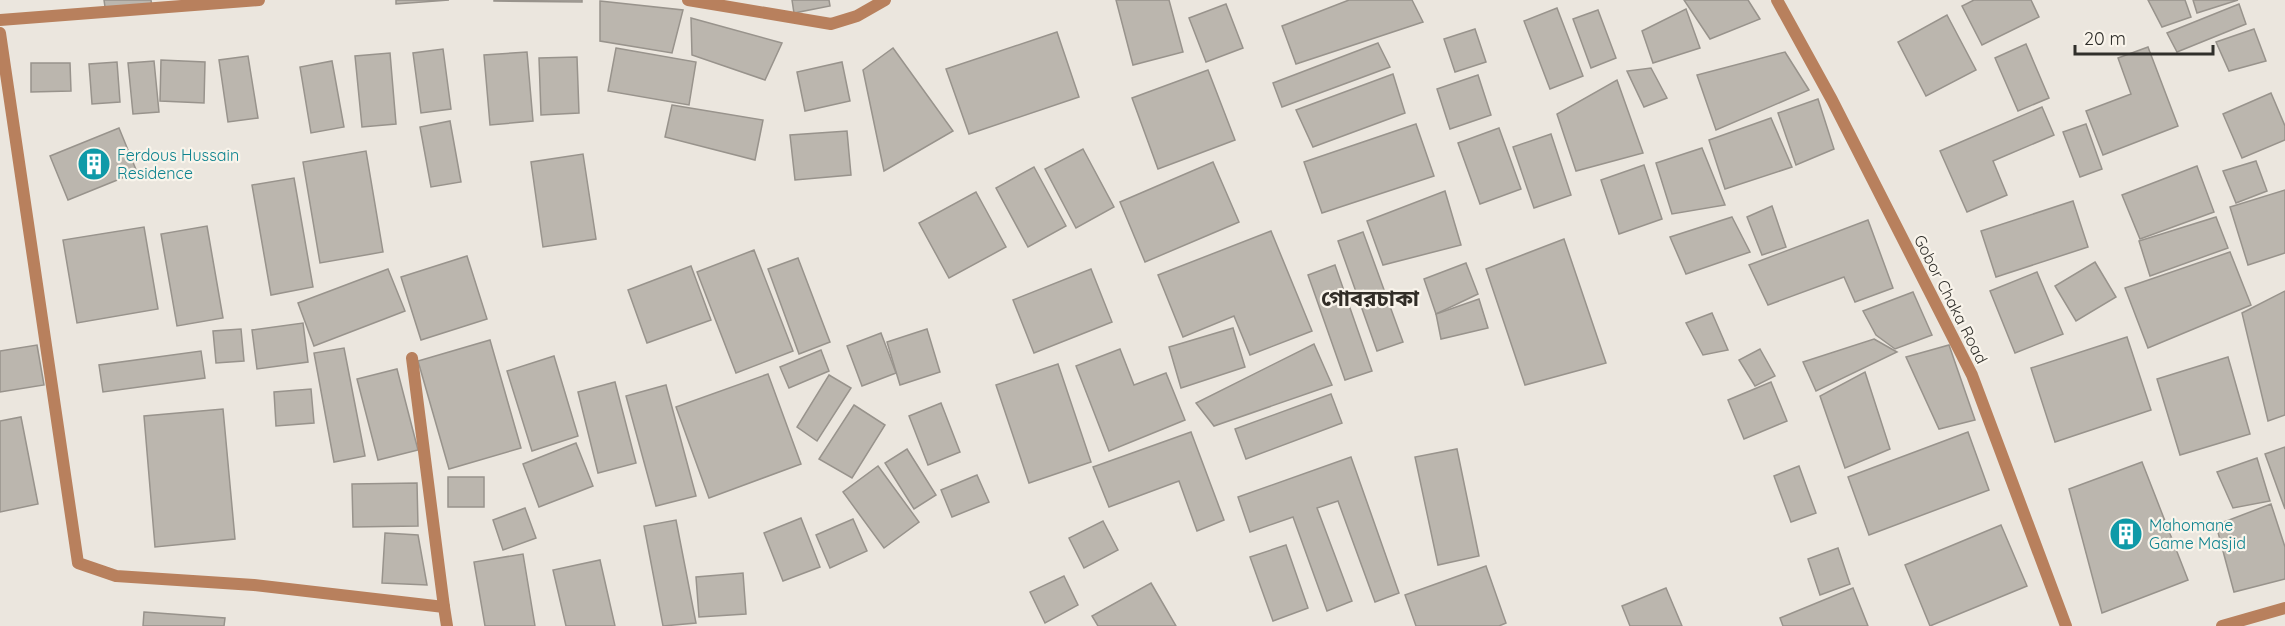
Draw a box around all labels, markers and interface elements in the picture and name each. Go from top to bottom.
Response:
scale bar [2075,18,2213,56]
text: 20 m [2084,27,2126,50]
place label: Ferdous Hussain Residence [117,145,239,183]
building icon: Ferdous Hussain Residence [76,146,112,182]
street label: Gobor Chaka Road [1910,231,1992,367]
district label: গোবরচাকা [1321,284,1420,312]
place label: Mahomane Game Masjid [2149,515,2246,553]
building icon: Mahomane Game Masjid [2108,516,2144,552]

